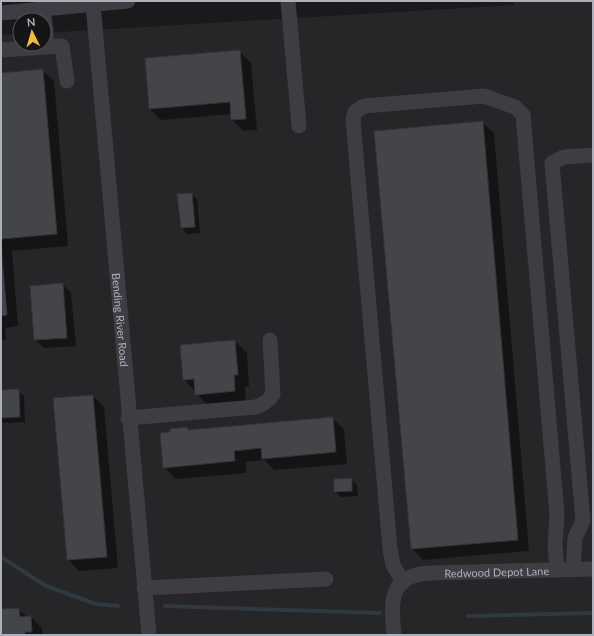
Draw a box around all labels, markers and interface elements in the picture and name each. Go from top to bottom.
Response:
north arrow [12,12,52,52]
text: N [26,15,36,28]
street label: Bending River Road [110,272,132,367]
street label: Redwood Depot Lane [444,564,550,579]

